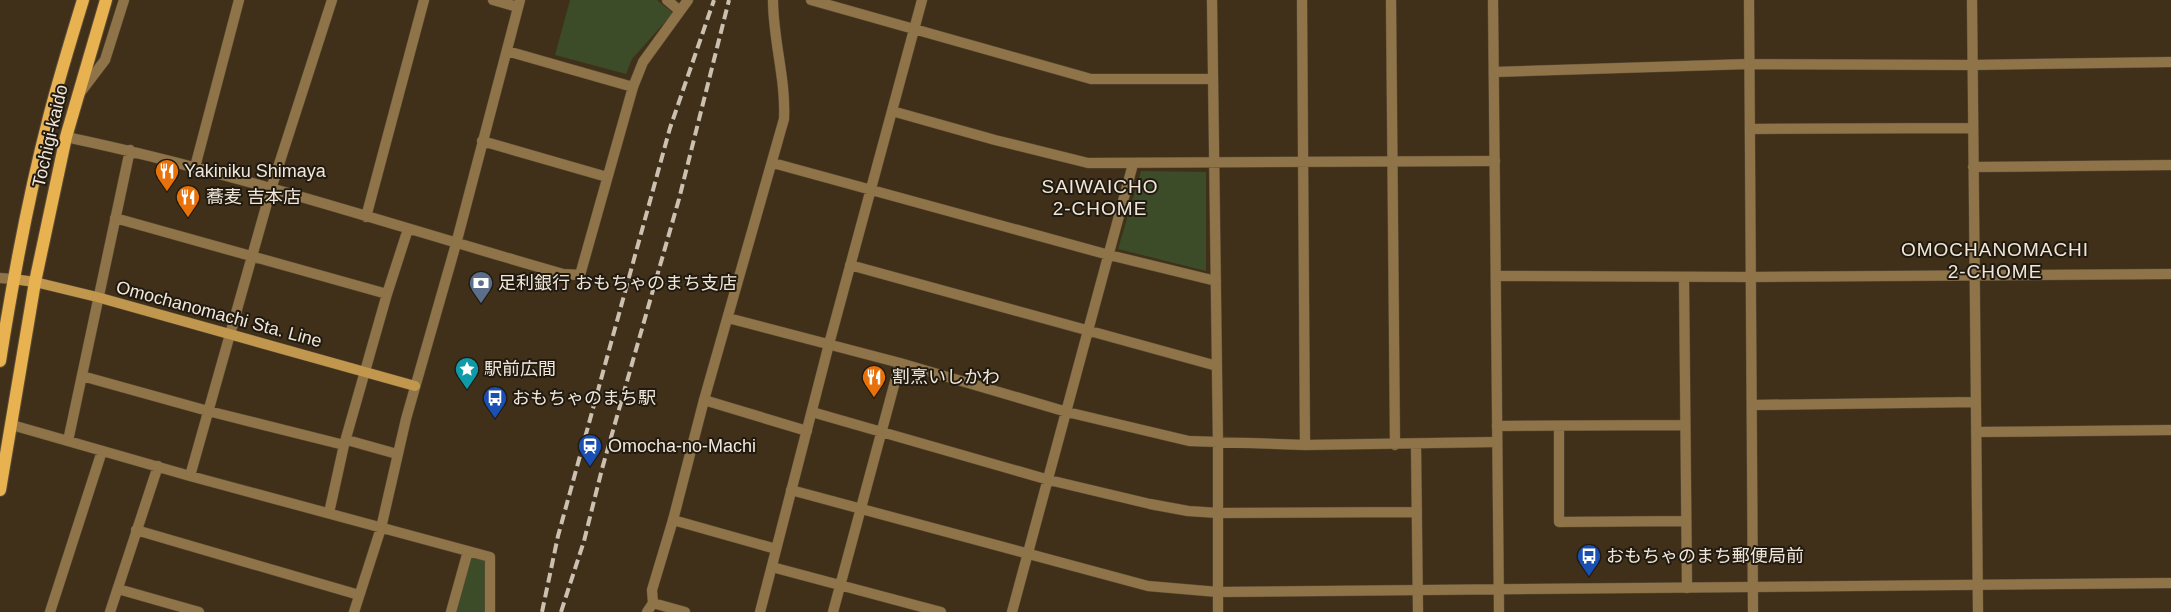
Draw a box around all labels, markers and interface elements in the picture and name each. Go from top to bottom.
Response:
street label: Tochigi-kaido [28,83,72,189]
restaurant icon: Yakiniku Shimaya [154,158,180,192]
place label: Yakiniku Shimaya [184,161,327,181]
district label: SAIWAICHO 2-CHOME [1041,176,1159,219]
restaurant icon: 蕎麦 吉本店 [175,184,201,218]
place label: 蕎麦 吉本店 [206,187,301,207]
district label: OMOCHANOMACHI 2-CHOME [1901,239,2089,282]
bank icon: 足利銀行 おもちゃのまち支店 [468,270,494,304]
place label: 足利銀行 おもちゃのまち支店 [498,273,737,293]
street label: Omochanomachi Sta. Line [114,277,324,351]
place icon: 駅前広間 [454,356,480,390]
place label: 駅前広間 [484,359,556,379]
restaurant icon: 割烹いしかわ [861,364,887,398]
place label: 割烹いしかわ [892,367,1000,387]
bus stop icon: おもちゃのまち駅 [482,385,508,419]
place label: おもちゃのまち駅 [512,388,656,408]
station icon: Omocha-no-Machi [577,433,603,467]
place label: Omocha-no-Machi [608,436,756,456]
bus stop icon: おもちゃのまち郵便局前 [1576,543,1602,577]
place label: おもちゃのまち郵便局前 [1606,546,1804,566]

